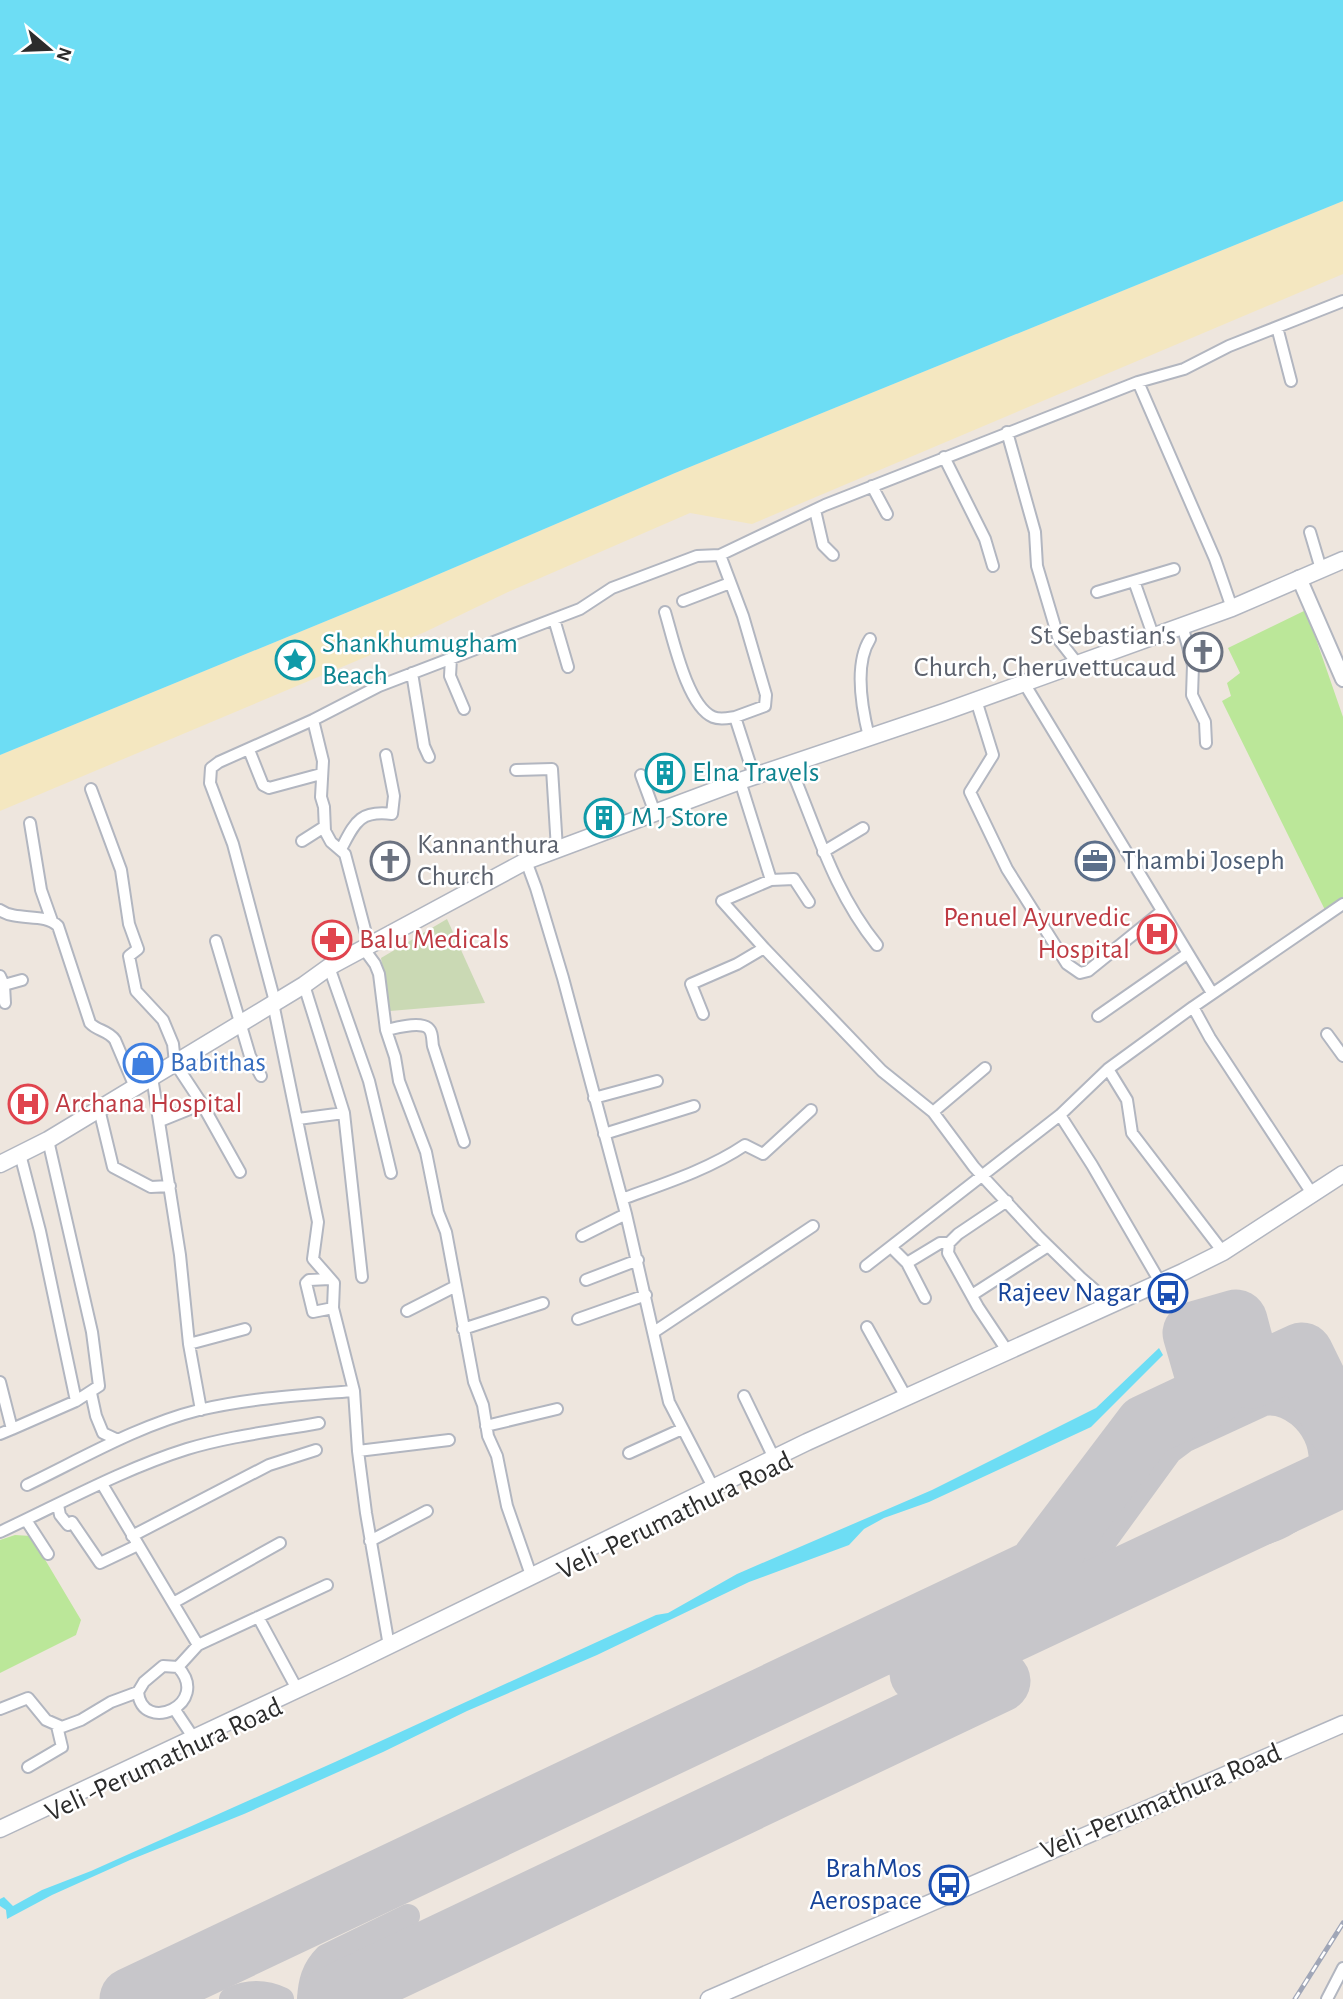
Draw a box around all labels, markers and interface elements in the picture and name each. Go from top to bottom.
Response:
north arrow [14,14,84,84]
text: N [53,45,75,63]
place label: St Sebastian's Church, Cheruvettucaud [914,622,1176,682]
place label: Shankhumugham Beach [322,630,518,690]
church icon: St Sebastian's Church, Cheruvettucaud [1182,631,1224,673]
place icon: Shankhumugham Beach [274,639,316,681]
building icon: Elna Travels [644,752,686,794]
place label: Elna Travels [692,759,819,787]
building icon: M J Store [583,797,625,839]
place label: M J Store [631,804,728,832]
place label: Kannanthura Church [417,831,560,891]
church icon: Kannanthura Church [369,840,411,882]
office icon: Thambi Joseph [1074,840,1116,882]
place label: Thambi Joseph [1122,847,1285,875]
place label: Penuel Ayurvedic Hospital [943,904,1130,964]
hospital icon: Penuel Ayurvedic Hospital [1136,913,1178,955]
pharmacy icon: Balu Medicals [311,919,353,961]
place label: Balu Medicals [359,926,509,954]
shop icon: Babithas [122,1042,164,1084]
place label: Babithas [170,1049,266,1077]
hospital icon: Archana Hospital [7,1083,49,1125]
place label: Archana Hospital [55,1090,242,1118]
bus stop icon: Rajeev Nagar [1147,1272,1189,1314]
place label: Rajeev Nagar [997,1279,1141,1307]
street label: Veli -Perumathura Road [553,1447,797,1585]
street label: Veli -Perumathura Road [41,1693,287,1827]
street label: Veli -Perumathura Road [1037,1739,1285,1865]
place label: BrahMos Aerospace [809,1855,922,1915]
bus stop icon: BrahMos Aerospace [928,1864,970,1906]

